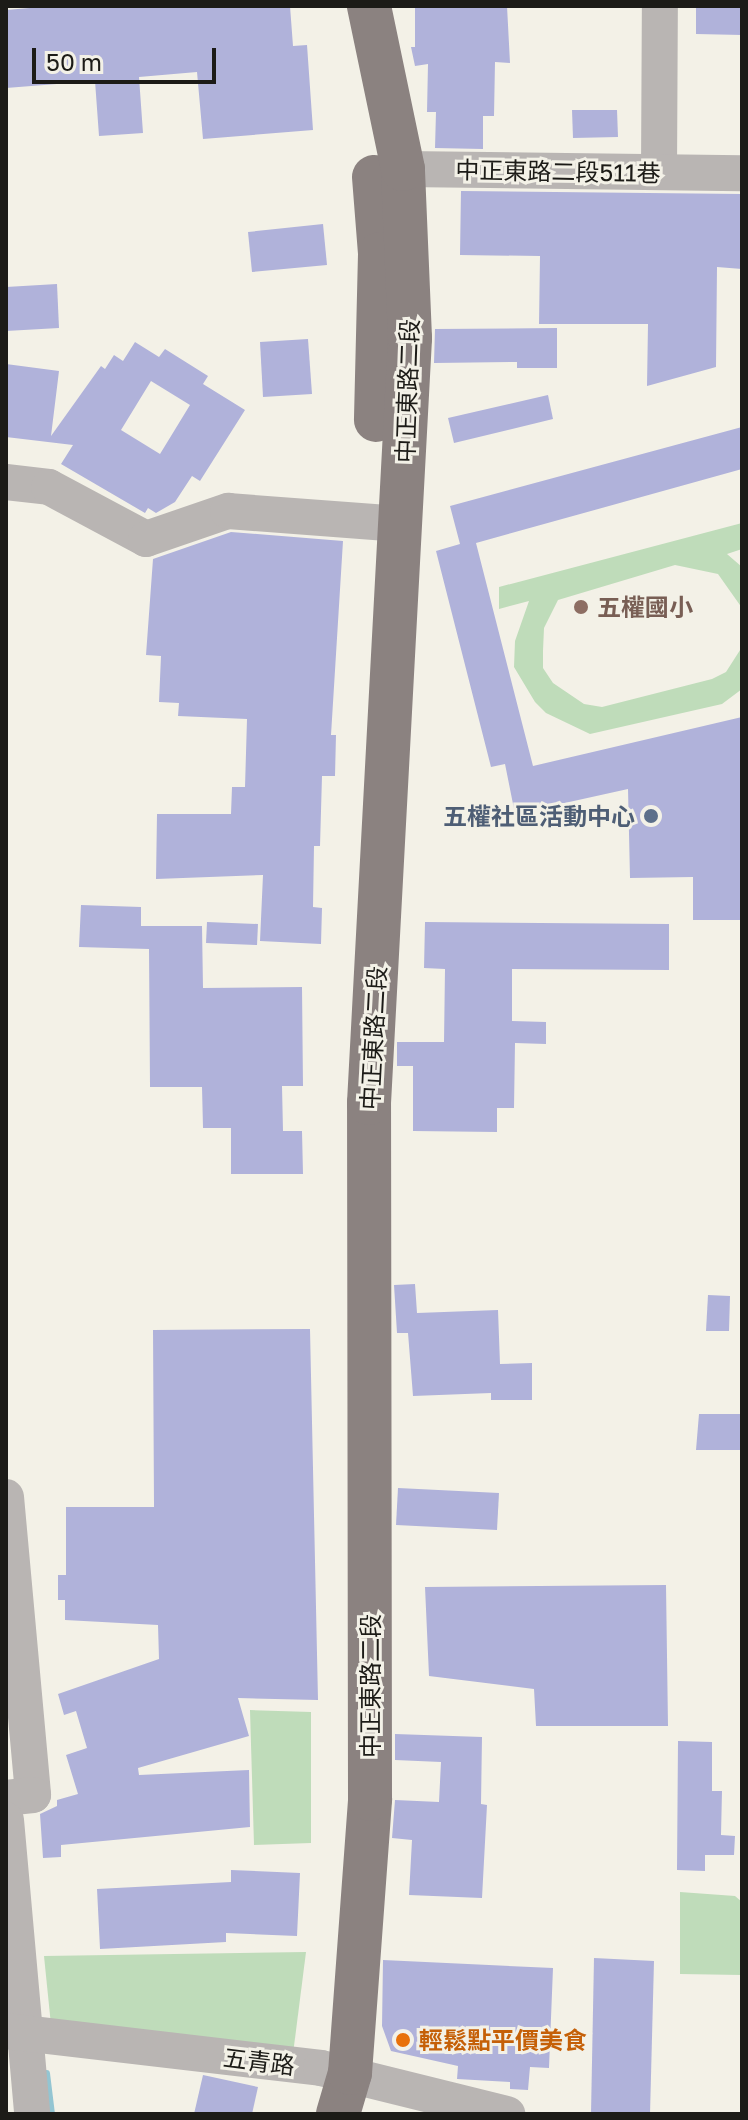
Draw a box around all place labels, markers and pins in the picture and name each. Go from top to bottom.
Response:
place label: 五權國小 [597,593,693,621]
marker: 五權國小 [572,598,590,616]
place label: 五權社區活動中心 [443,802,635,830]
marker: 五權社區活動中心 [642,807,660,825]
place label: 輕鬆點平價美食 [419,2026,587,2054]
marker: 輕鬆點平價美食 [394,2031,412,2049]

